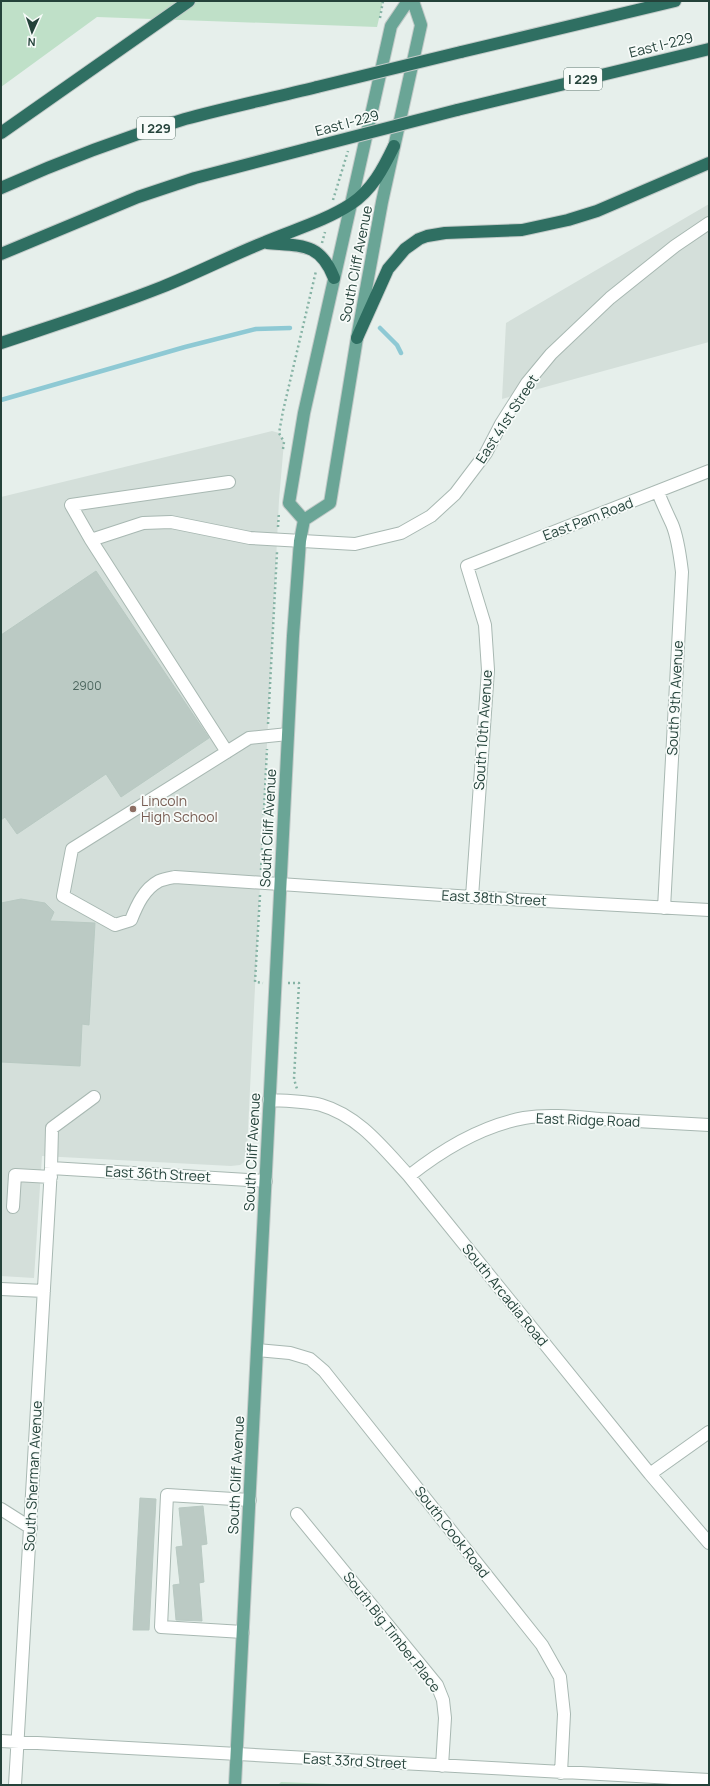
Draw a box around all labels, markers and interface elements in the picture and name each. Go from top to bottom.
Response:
north arrow [12,12,52,52]
street label: East I-229 [627,27,695,62]
text: N [27,35,36,50]
road number: I 229 [564,68,602,90]
street label: East I-229 [313,105,381,140]
road number: I 229 [137,117,175,139]
street label: South Cliff Avenue [335,204,376,324]
street label: East 41st Street [471,370,543,467]
street label: East Pam Road [540,493,636,544]
street label: South 9th Avenue [662,640,687,756]
street label: South 10th Avenue [469,669,496,791]
house number: 2900 [73,677,101,694]
street label: South Cliff Avenue [255,768,280,888]
place label: Lincoln High School [141,791,218,826]
marker: Lincoln High School [128,804,138,814]
street label: East 38th Street [441,885,547,910]
street label: South Cliff Avenue [239,1092,264,1212]
street label: East Ridge Road [536,1108,640,1131]
street label: East 36th Street [105,1161,212,1186]
street label: South Arcadia Road [458,1240,553,1350]
street label: South Sherman Avenue [19,1400,46,1552]
street label: South Cliff Avenue [223,1415,248,1535]
street label: South Cook Road [411,1482,494,1581]
street label: South Big Timber Place [339,1568,445,1696]
street label: East 33rd Street [303,1748,408,1773]

